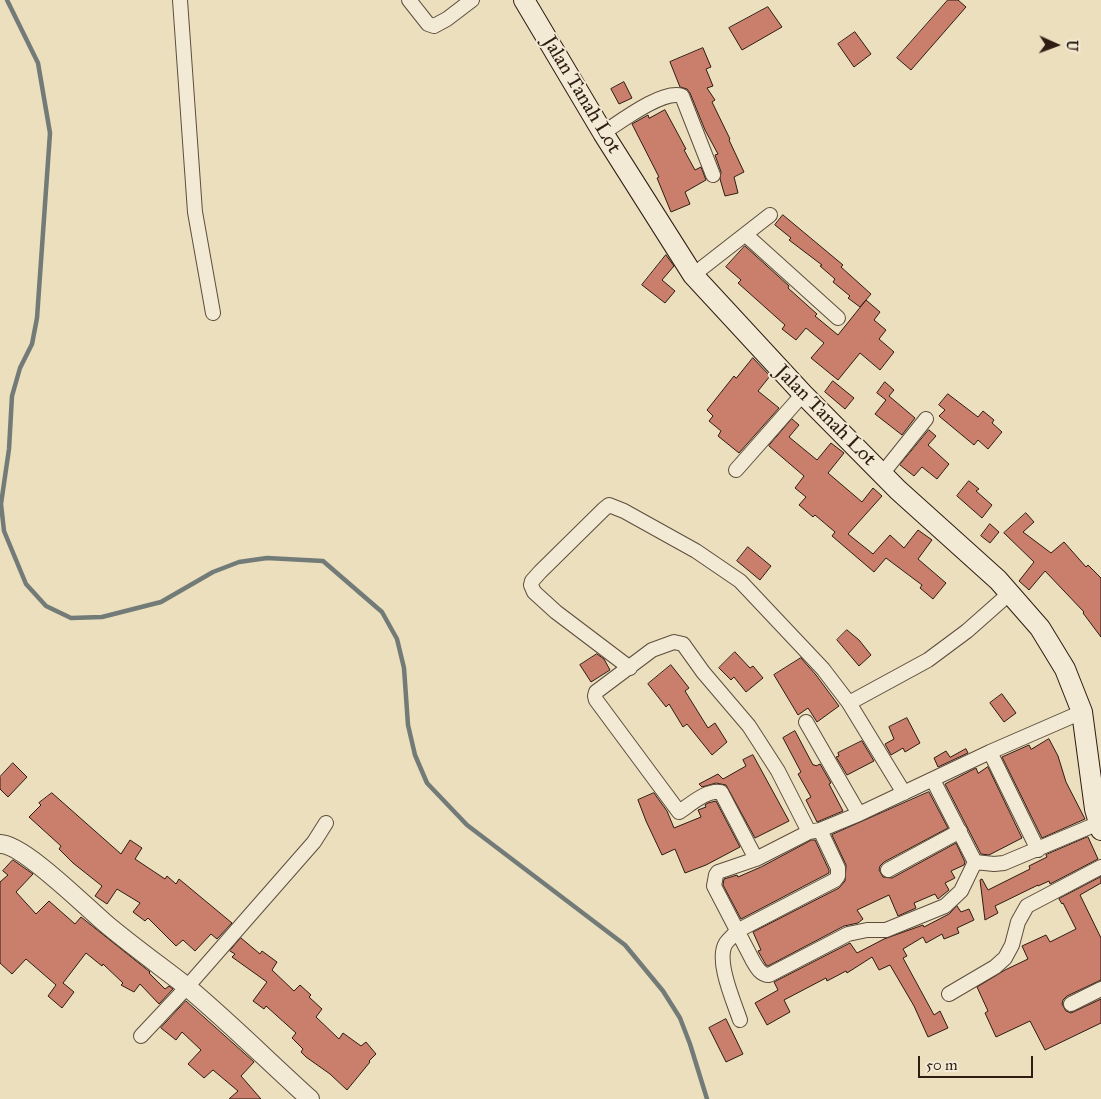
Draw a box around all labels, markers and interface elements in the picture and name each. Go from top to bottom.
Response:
north arrow [1031,20,1081,70]
street label: Jalan Tanah Lot [537,32,625,158]
text: U [1063,40,1080,51]
street label: Jalan Tanah Lot [770,361,880,471]
scale bar [921,1046,1036,1078]
text: 50 m [926,1056,958,1074]

